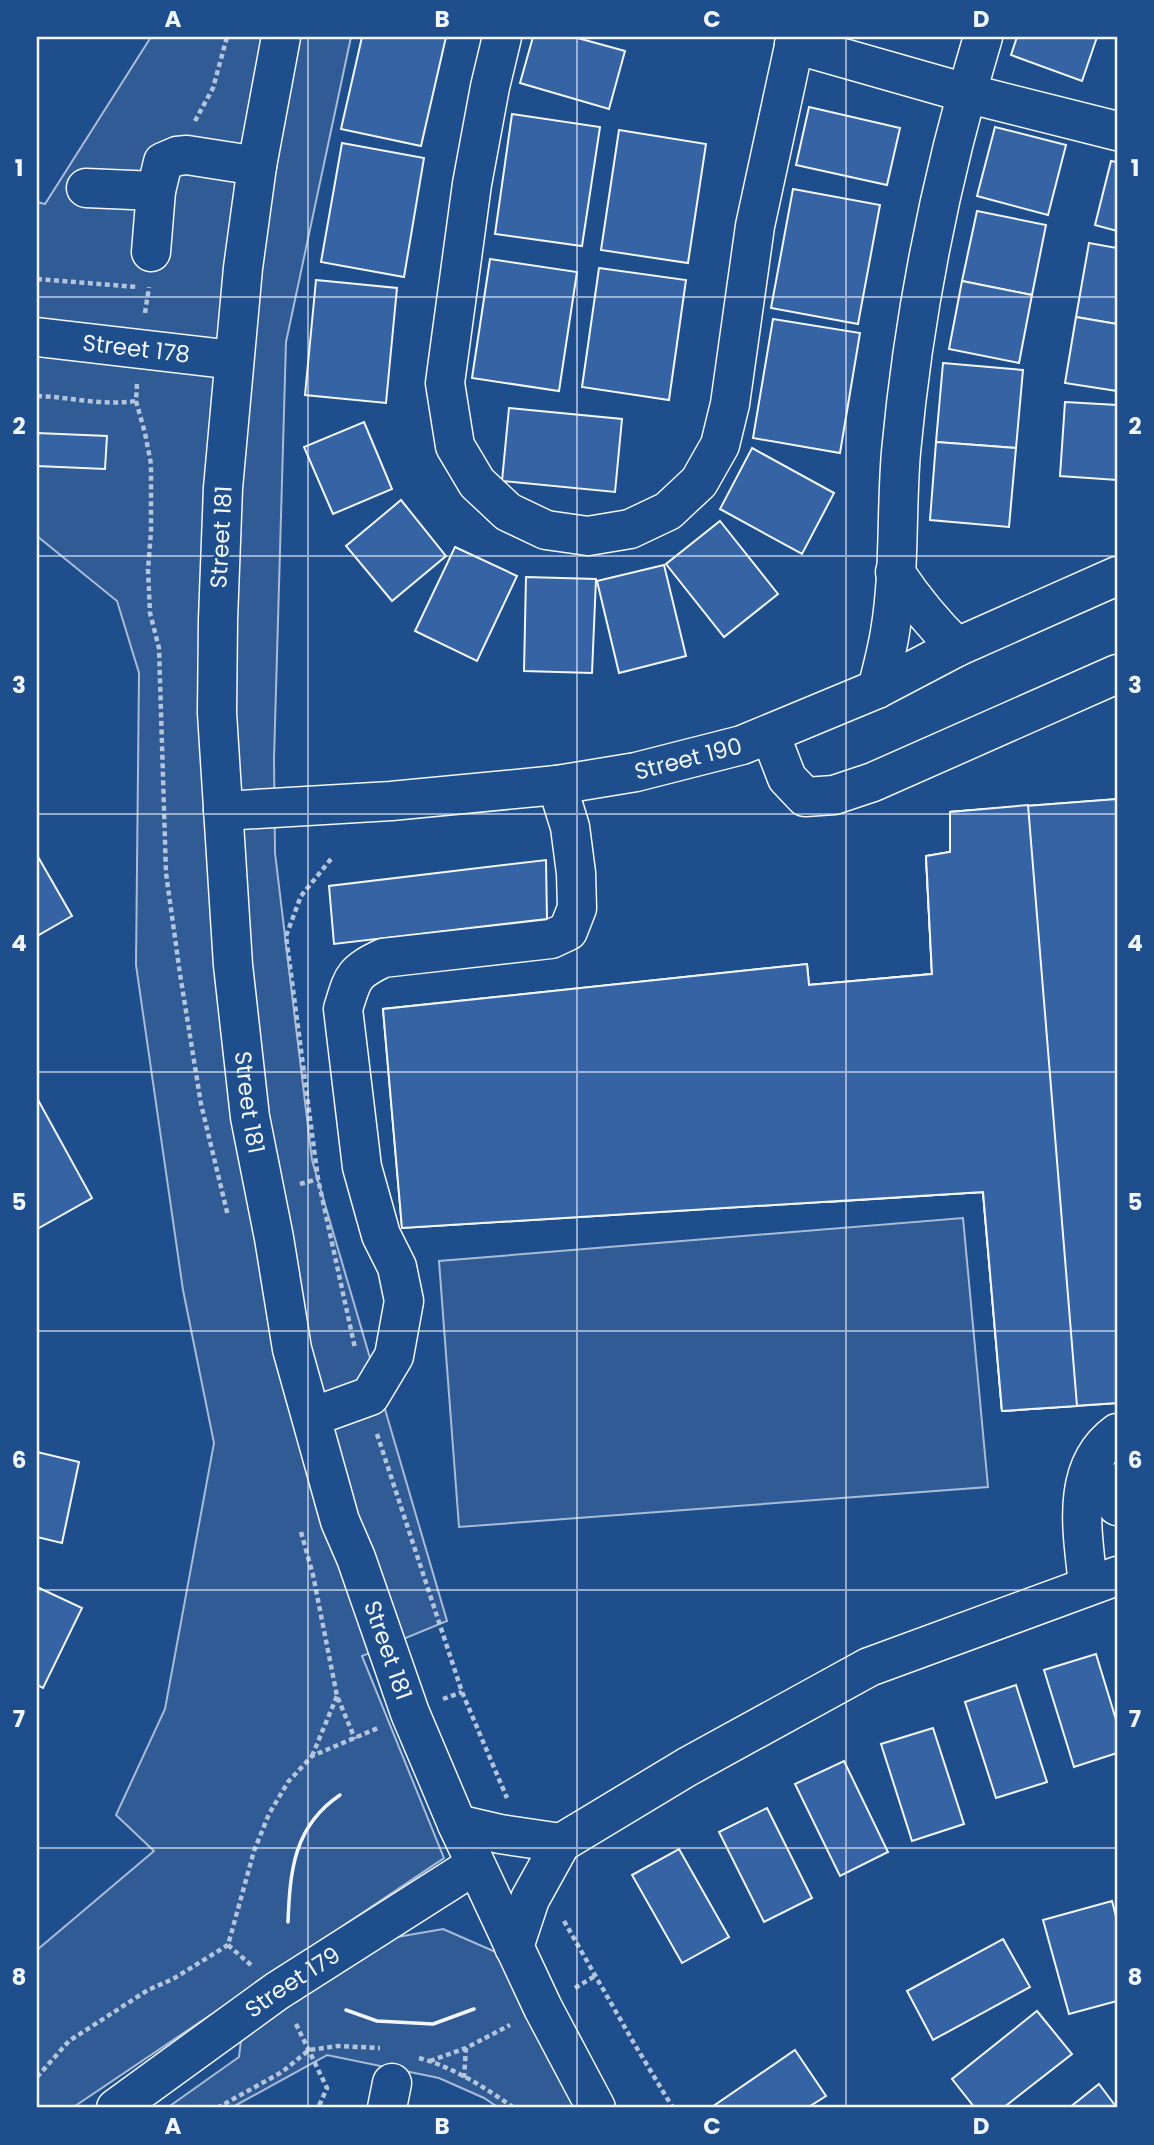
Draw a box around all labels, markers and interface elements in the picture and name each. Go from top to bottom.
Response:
text: A [165,3,182,35]
text: B [434,3,450,35]
text: C [703,3,721,35]
text: D [973,3,989,35]
text: 1 [15,152,23,184]
text: 1 [1131,152,1139,184]
street label: Street 178 [81,326,192,371]
text: 2 [12,410,26,442]
text: 2 [1128,410,1142,442]
street label: Street 181 [202,485,240,589]
text: 3 [12,669,26,701]
text: 3 [1128,669,1142,701]
street label: Street 190 [631,730,745,788]
text: 4 [11,927,27,959]
text: 4 [1127,927,1143,959]
street label: Street 181 [227,1050,273,1156]
text: 5 [12,1186,26,1218]
text: 5 [1128,1186,1142,1218]
text: 6 [12,1444,26,1476]
text: 6 [1128,1444,1142,1476]
street label: Street 181 [356,1596,420,1704]
text: 7 [13,1703,25,1735]
text: 7 [1129,1703,1141,1735]
street label: Street 179 [238,1939,346,2025]
text: 8 [12,1961,26,1993]
text: 8 [1128,1961,1142,1993]
text: A [165,2110,182,2142]
text: B [434,2110,450,2142]
text: C [703,2110,721,2142]
text: D [973,2110,989,2142]

